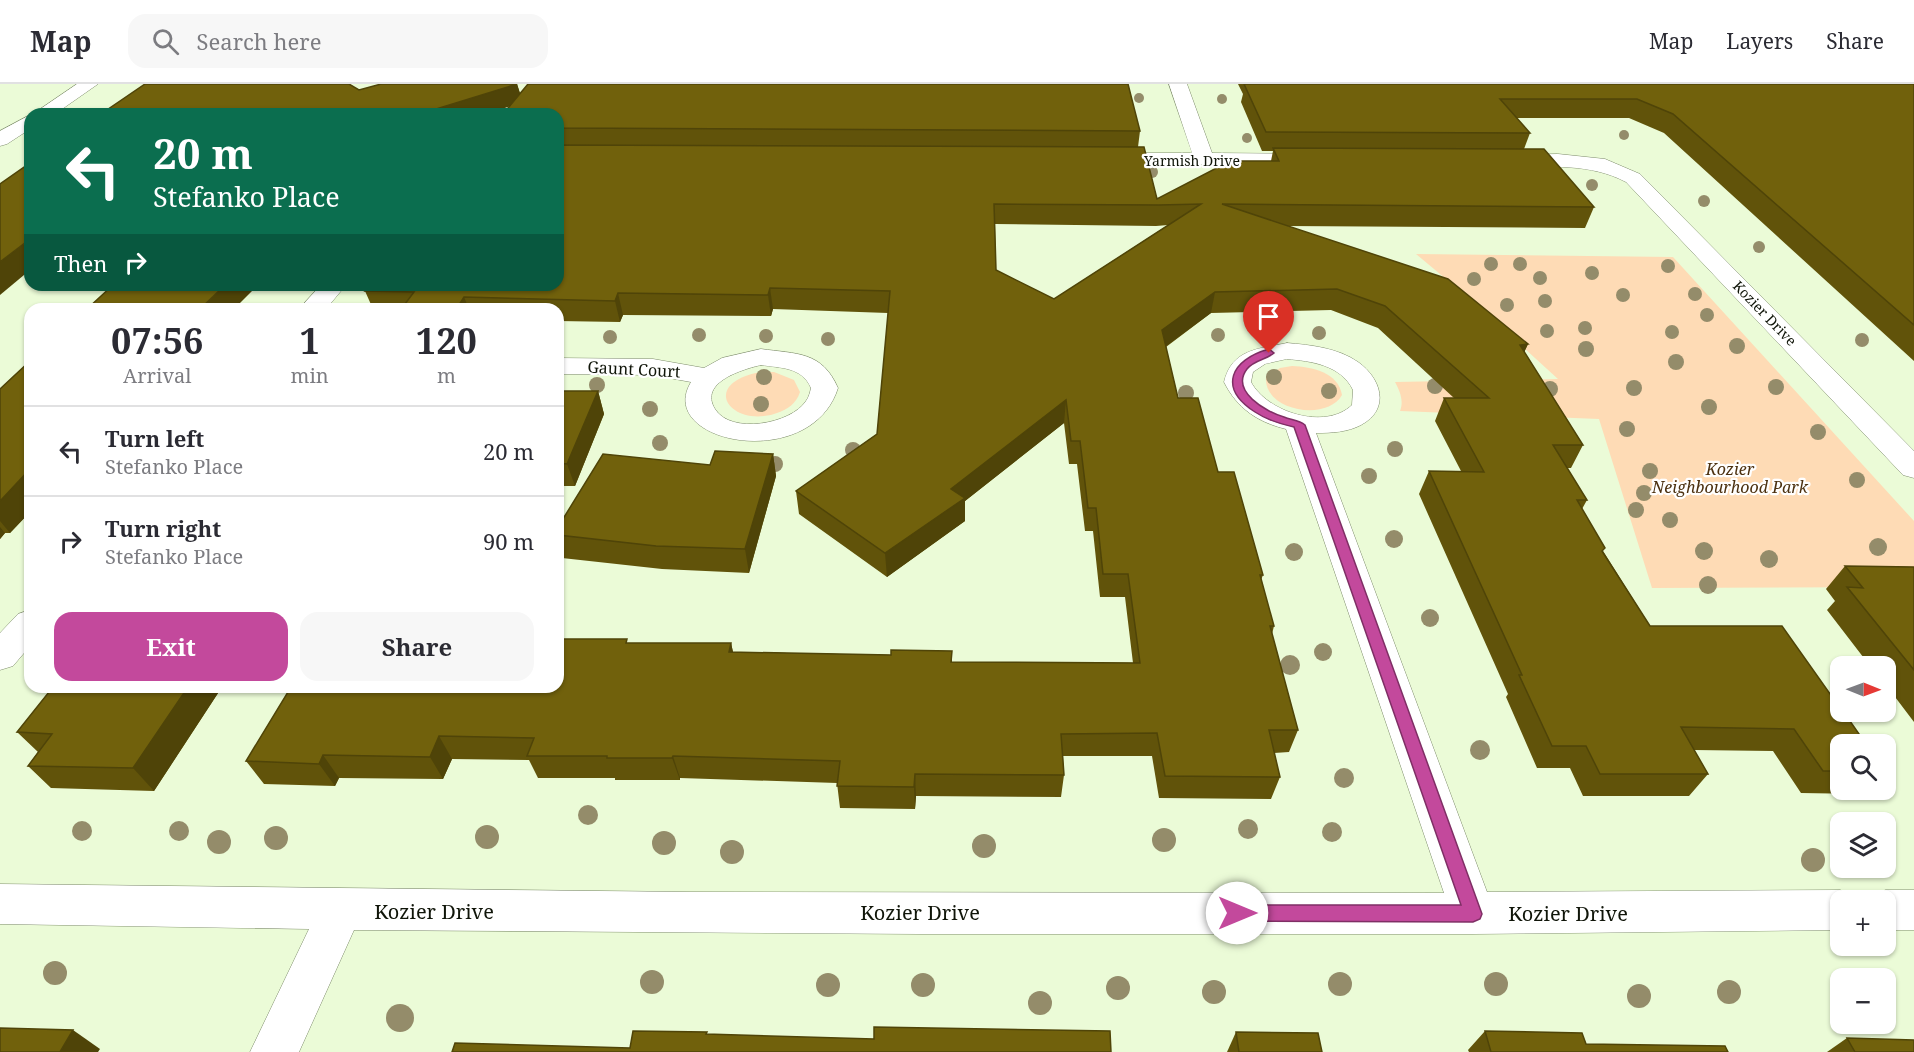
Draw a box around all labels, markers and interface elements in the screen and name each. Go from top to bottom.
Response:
search box [128,14,548,68]
text: Map [30,22,92,60]
icon: search [149,25,182,58]
text: Search here [197,26,321,56]
text: Map [1649,27,1693,55]
text: Layers [1726,27,1793,55]
text: Share [1826,27,1884,55]
text: 20 m [153,124,253,181]
icon: left [54,132,132,210]
street label: Yarmish Drive [1143,151,1240,170]
text: Stefanko Place [153,178,340,215]
icon: right [119,246,152,279]
text: Then [54,248,107,278]
street label: Kozier Drive [1729,276,1801,350]
pin [1243,291,1294,353]
icon: arrive [1252,300,1285,333]
text: 07:56 [111,316,203,365]
text: 1 [299,316,320,365]
text: 120 [416,316,477,365]
street label: Gaunt Court [587,356,681,382]
text: Arrival [123,362,191,389]
text: min [291,362,329,389]
text: m [437,362,456,389]
text: Turn left [105,423,204,453]
icon: left [54,435,87,468]
text: 20 m [483,436,534,466]
text: Stefanko Place [105,453,243,480]
park label: Kozier Neighbourhood Park [1651,458,1809,498]
text: Turn right [105,513,221,543]
icon: right [54,525,87,558]
text: 90 m [483,526,534,556]
text: Stefanko Place [105,543,243,570]
button: Exit [54,612,288,681]
button: Share [300,612,534,681]
north arrow [1830,656,1896,722]
map controls [1830,656,1896,1034]
button: search [1830,734,1896,800]
button: layers [1830,812,1896,878]
position arrow [1205,881,1269,945]
button: + [1830,890,1896,956]
street label: Kozier Drive [374,898,494,925]
street label: Kozier Drive [860,899,980,926]
street label: Kozier Drive [1508,900,1628,927]
button: − [1830,968,1896,1034]

